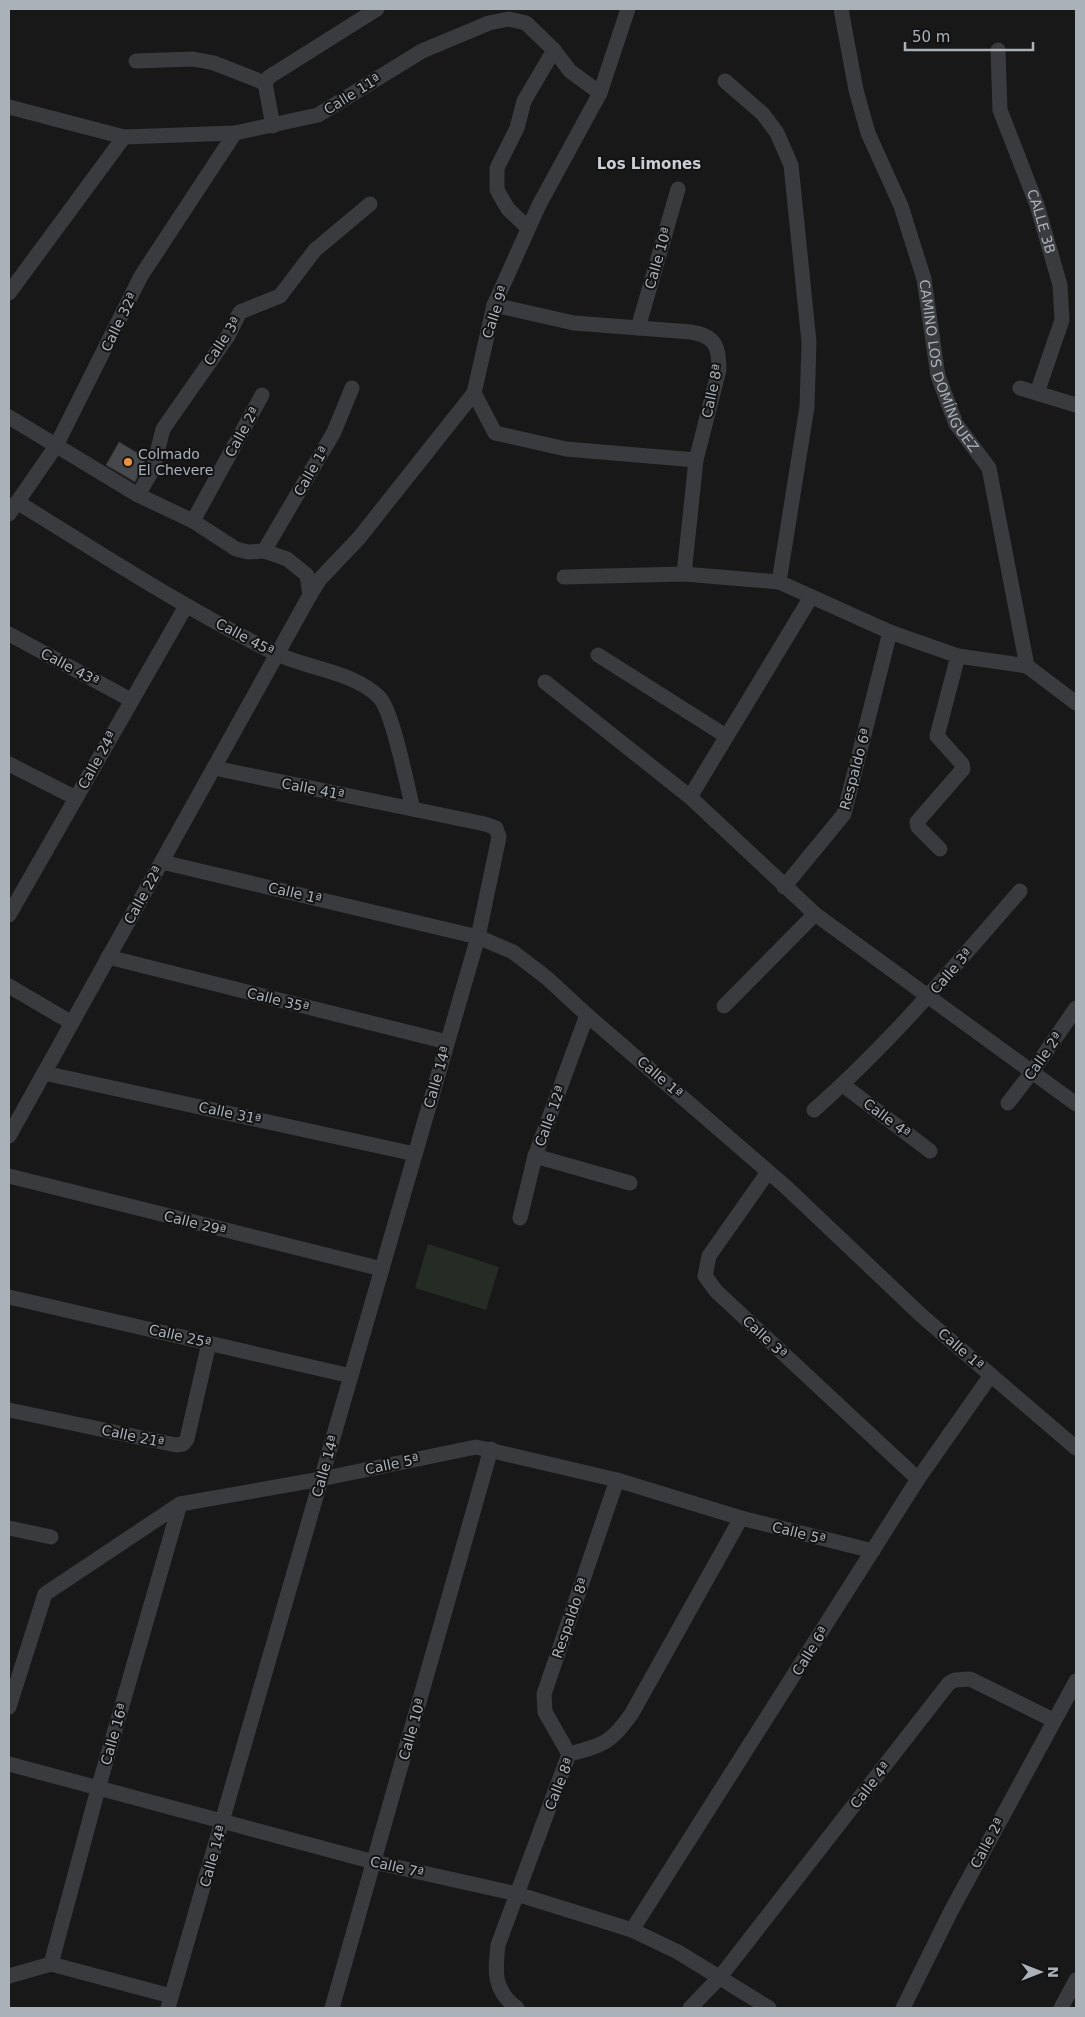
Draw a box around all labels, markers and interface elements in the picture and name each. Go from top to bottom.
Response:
scale bar [905,20,1032,52]
text: 50 m [912,28,950,46]
street label: Calle 11ª [321,70,383,118]
district label: Los Limones [597,155,701,173]
street label: CALLE 3B [1024,187,1059,256]
street label: Calle 10ª [642,225,674,291]
street label: CAMINO LOS DOMÍNGUEZ [916,279,982,455]
street label: Calle 9ª [479,284,511,340]
street label: Calle 32ª [98,290,140,354]
street label: Calle 3ª [200,314,244,368]
street label: Calle 8ª [698,363,726,419]
street label: Calle 2ª [222,404,262,460]
street label: Calle 1ª [290,443,332,499]
place label: Colmado El Chevere [138,446,213,478]
marker: Colmado El Chevere [122,456,134,468]
street label: Calle 45ª [213,615,277,659]
street label: Calle 43ª [38,645,102,689]
street label: Respaldo 6ª [836,726,874,812]
street label: Calle 24ª [75,728,119,792]
street label: Calle 41ª [280,775,346,803]
street label: Calle 22ª [121,863,165,927]
street label: Calle 1ª [267,879,323,907]
street label: Calle 3ª [927,945,975,997]
street label: Calle 35ª [245,985,311,1015]
street label: Calle 2ª [1021,1029,1065,1083]
street label: Calle 14ª [421,1044,453,1110]
street label: Calle 1ª [634,1053,686,1101]
street label: Calle 12ª [532,1083,568,1149]
street label: Calle 4ª [860,1095,914,1141]
street label: Calle 31ª [197,1099,263,1127]
street label: Calle 29ª [162,1208,228,1238]
street label: Calle 3ª [740,1312,790,1362]
street label: Calle 25ª [147,1321,213,1351]
street label: Calle 1ª [935,1325,987,1373]
street label: Calle 21ª [100,1422,166,1450]
street label: Calle 14ª [309,1433,341,1499]
street label: Calle 5ª [364,1450,420,1478]
street label: Calle 5ª [771,1519,827,1547]
street label: Respaldo 8ª [549,1576,591,1660]
street label: Calle 6ª [789,1624,831,1678]
street label: Calle 10ª [396,1696,428,1762]
street label: Calle 16ª [98,1701,130,1767]
street label: Calle 8ª [541,1756,577,1812]
street label: Calle 4ª [847,1759,893,1811]
street label: Calle 2ª [967,1815,1007,1871]
street label: Calle 14ª [197,1823,229,1889]
street label: Calle 7ª [369,1853,425,1881]
north arrow [1015,1947,1065,1997]
text: N [1045,1966,1061,1978]

